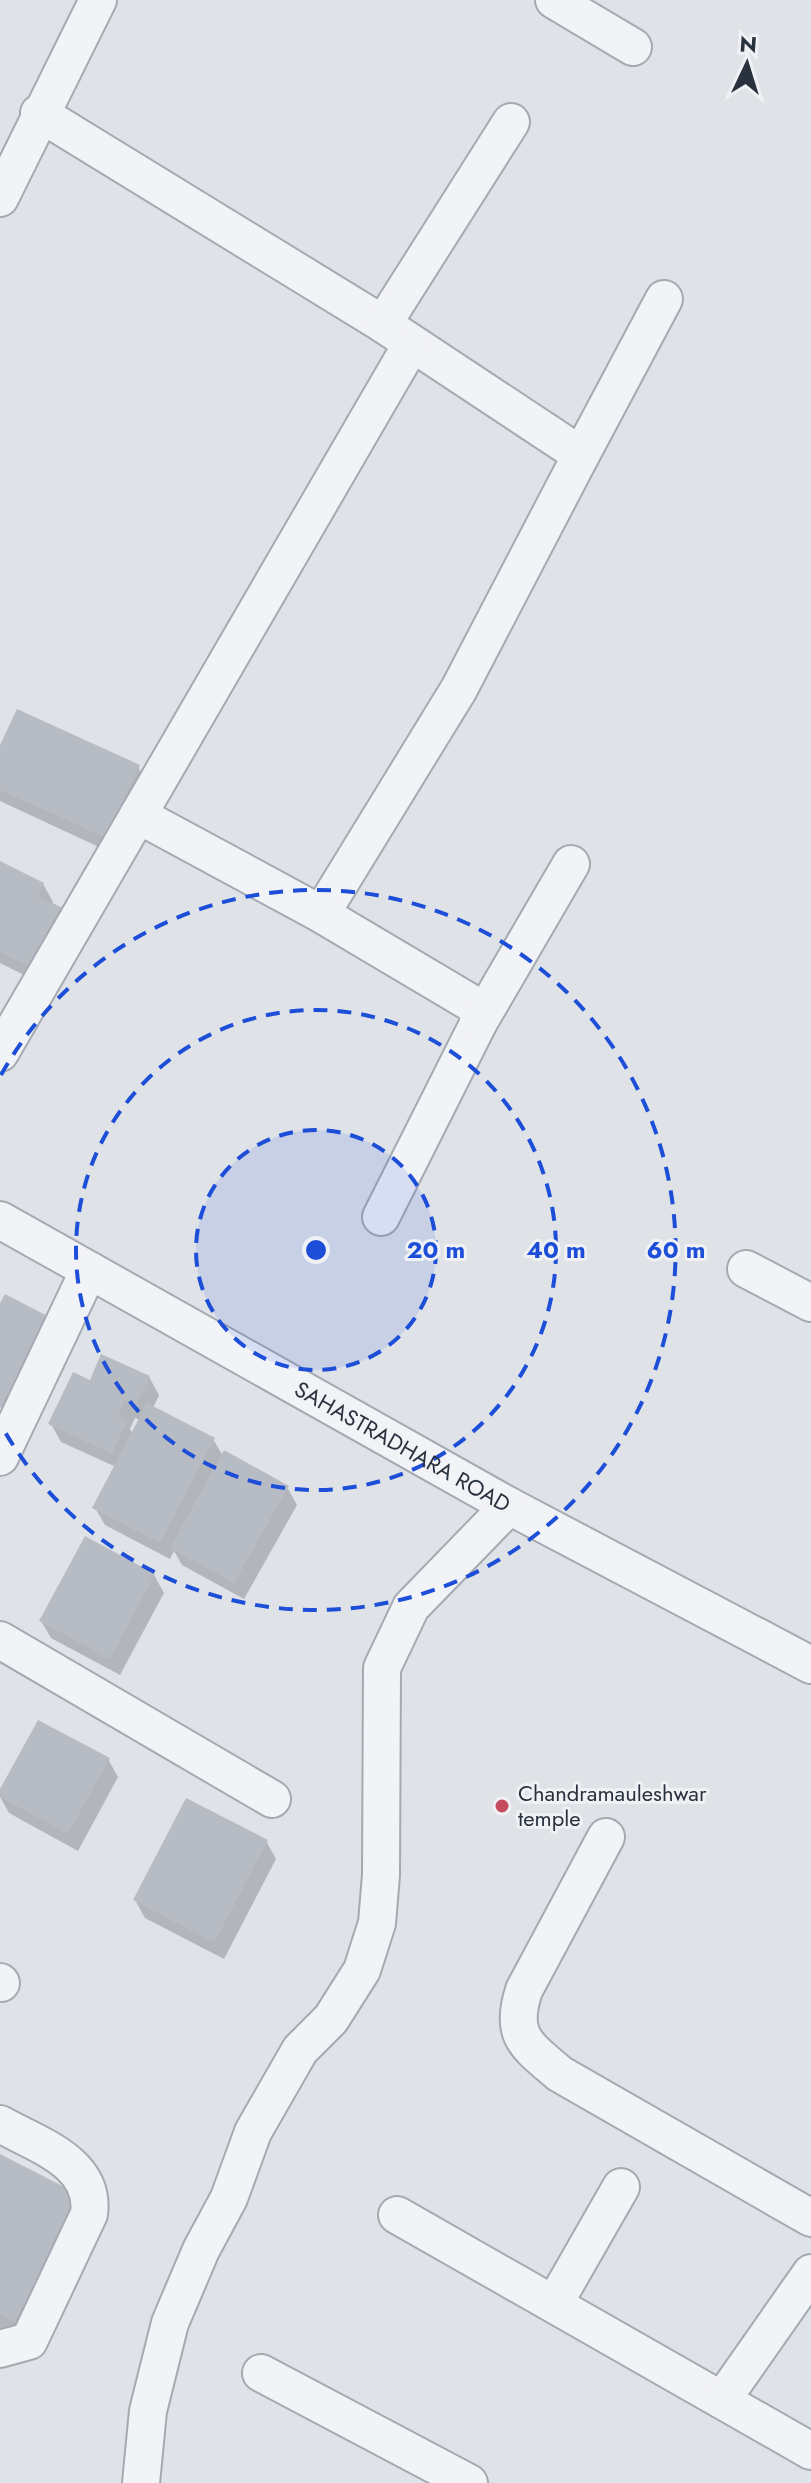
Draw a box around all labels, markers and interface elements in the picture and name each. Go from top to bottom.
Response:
north arrow [707,24,787,104]
text: N [739,27,758,61]
text: 20 m [407,1232,465,1267]
text: 40 m [526,1232,586,1267]
text: 60 m [647,1232,705,1267]
centre of rings [302,1236,330,1264]
street label: SAHASTRADHARA ROAD [289,1373,517,1520]
place label: Chandramauleshwar temple [518,1777,707,1834]
marker: Chandramauleshwar temple [493,1797,511,1815]

